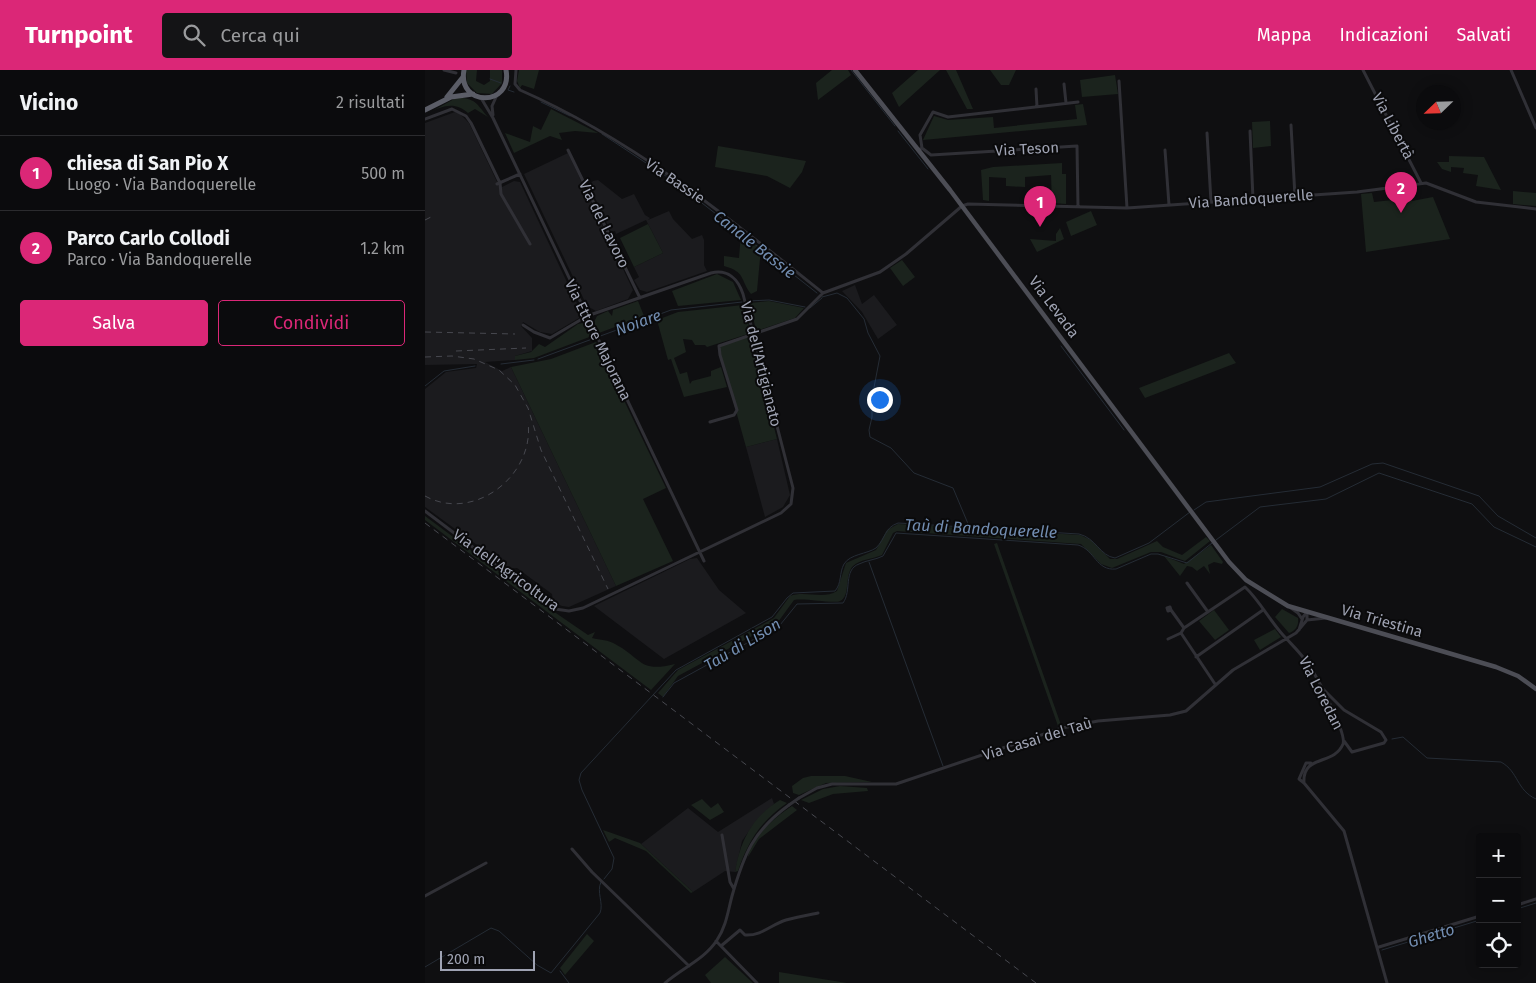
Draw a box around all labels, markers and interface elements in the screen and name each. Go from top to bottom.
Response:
search box [162,13,512,58]
text: Turnpoint [25,21,132,49]
icon: search [180,21,208,49]
text: Cerca qui [220,24,300,47]
text: Mappa [1257,24,1312,46]
text: Indicazioni [1340,24,1429,46]
text: Salvati [1457,24,1511,46]
north arrow [1416,85,1461,130]
text: Vicino [20,90,78,116]
street label: Via Libertà [1368,90,1418,162]
text: 2 risultati [336,93,405,112]
street label: Via Teson [994,138,1060,160]
text: chiesa di San Pio X [67,152,228,175]
street label: Via Bassie [642,154,708,208]
text: 1 [32,164,40,183]
text: 500 m [361,164,405,183]
pin: 2 [1385,172,1417,213]
text: Luogo · Via Bandoquerelle [67,175,256,194]
street label: Via del Lavoro [575,177,633,271]
pin: 1 [1024,186,1056,227]
street label: Via Bandoquerelle [1188,186,1314,212]
water label: Canale Bassie [710,206,800,282]
text: Parco Carlo Collodi [67,227,230,250]
text: 2 [32,239,40,258]
text: 1.2 km [360,239,405,258]
text: Parco · Via Bandoquerelle [67,250,252,269]
street label: Via Levada [1025,273,1083,341]
street label: Via Ettore Majorana [561,277,635,403]
button: Salva [20,300,208,346]
button: Condividi [218,300,405,346]
street label: Via dell'Artigianato [737,300,785,428]
water label: Noiare [613,305,664,340]
your location [867,387,893,413]
water label: Taù di Bandoquerelle [904,515,1058,542]
street label: Via dell'Agricoltura [449,525,563,615]
street label: Via Triestina [1339,601,1425,641]
water label: Taù di Lison [700,614,784,675]
street label: Via Loredan [1295,653,1347,733]
street label: Via Casai del Taù [980,714,1094,764]
map controls [1476,833,1521,968]
button: + [1476,833,1521,878]
button: − [1476,878,1521,923]
water label: Ghetto [1405,919,1457,952]
button: locate [1476,923,1521,968]
scale bar [440,948,535,971]
text: 200 m [447,951,485,968]

